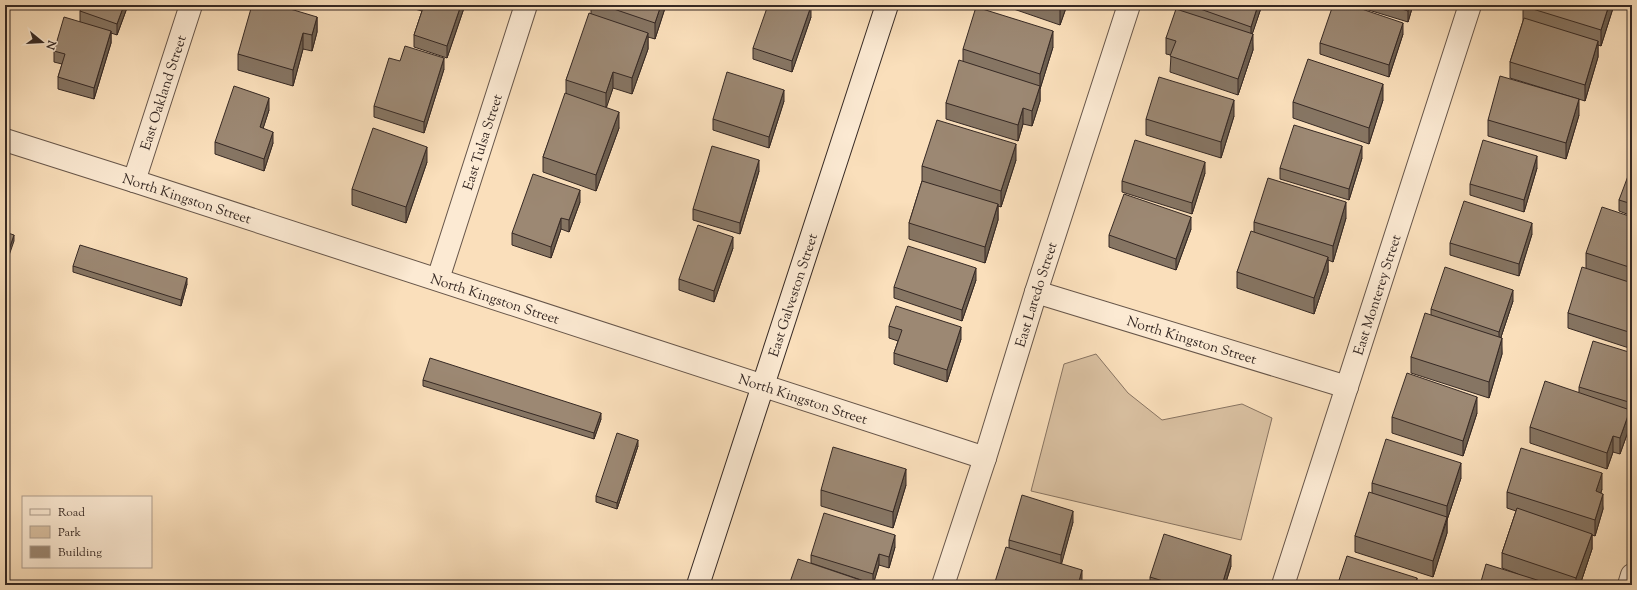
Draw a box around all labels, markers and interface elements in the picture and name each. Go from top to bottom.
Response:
north arrow [22,22,62,62]
street label: East Oakland Street [137,33,193,153]
text: N [42,37,60,52]
street label: East Tulsa Street [459,92,509,193]
street label: North Kingston Street [119,170,254,231]
street label: East Galveston Street [765,231,824,360]
street label: East Monterey Street [1350,232,1407,358]
street label: East Laredo Street [1012,240,1064,350]
street label: North Kingston Street [427,270,562,331]
street label: North Kingston Street [1124,312,1259,371]
street label: North Kingston Street [735,370,870,431]
legend [22,496,152,568]
text: Road [58,504,85,522]
text: Park [58,524,81,542]
text: Building [58,544,102,562]

